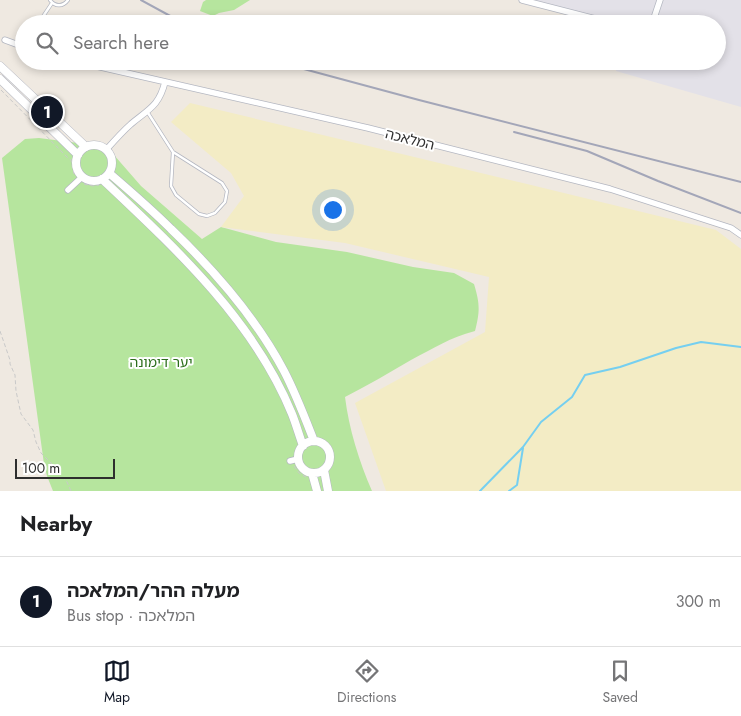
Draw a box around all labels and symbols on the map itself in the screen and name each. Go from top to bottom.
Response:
pin: 1 [31,93,63,131]
street label: המלאכה [383,123,437,155]
your location [320,197,346,223]
park label: יער דימונה [129,352,193,372]
scale bar [15,456,115,479]

